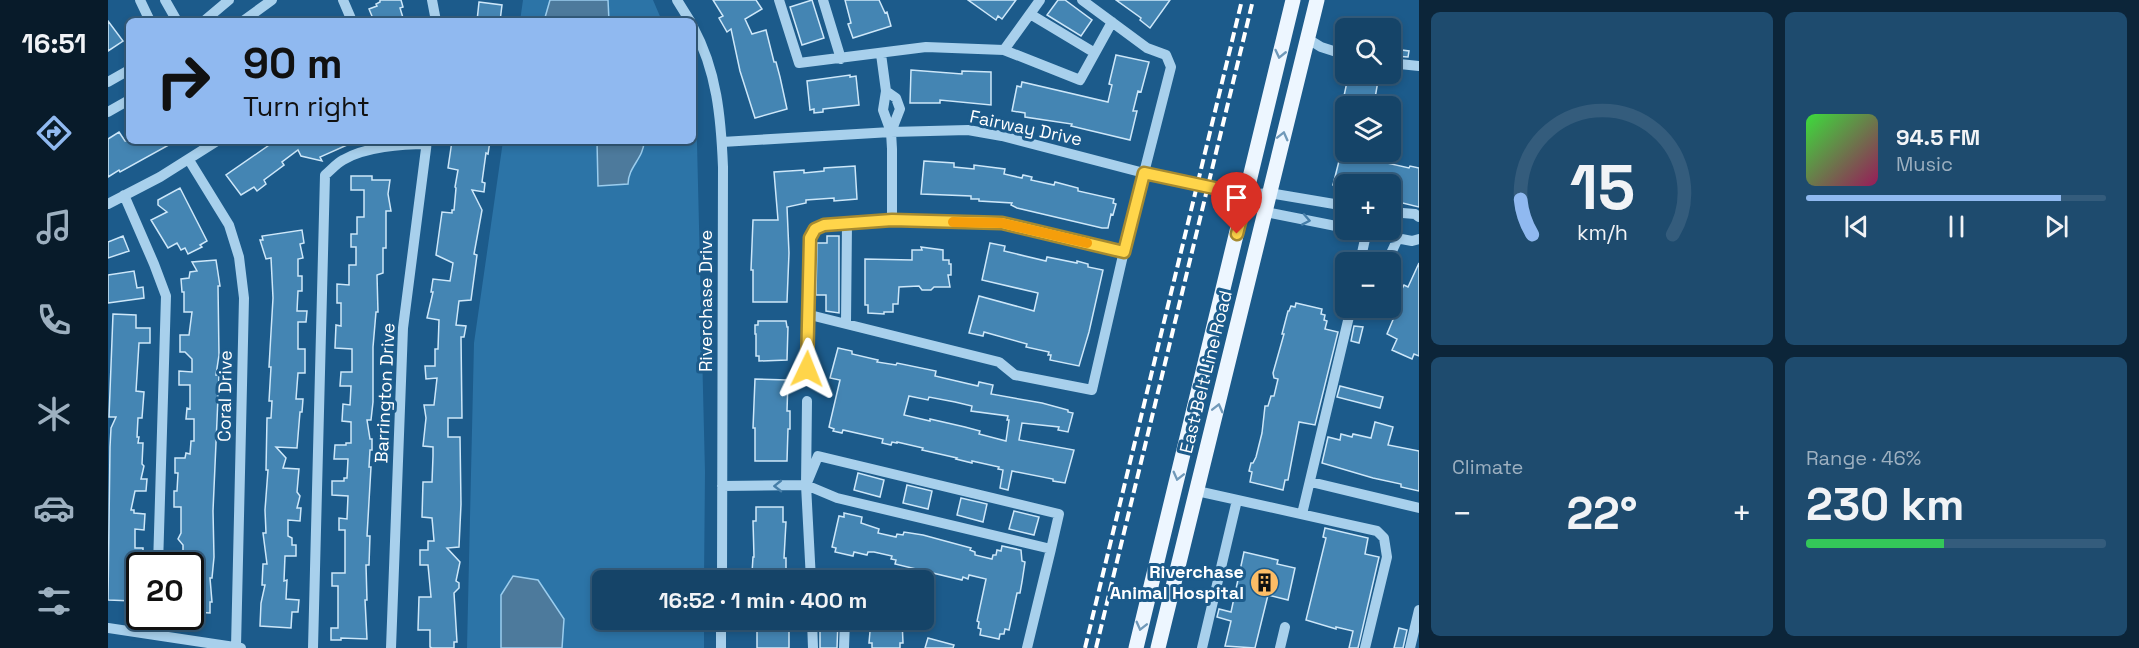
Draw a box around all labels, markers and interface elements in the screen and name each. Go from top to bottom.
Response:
map controls [1335,18,1401,318]
button: search [1335,18,1401,84]
text: 16:51 [22,26,86,61]
text: 90 m [243,37,343,90]
icon: right [144,42,222,120]
one-way arrow [1275,48,1288,58]
text: Turn right [243,89,370,124]
button: layers [1335,96,1401,162]
street label: Fairway Drive [968,104,1084,151]
icon: directions [33,112,75,154]
text: 94.5 FM [1896,123,1980,151]
one-way arrow [1276,131,1288,142]
text: 15 [1569,149,1635,228]
text: Music [1896,151,1953,177]
pin [1211,172,1262,234]
button: + [1335,174,1401,240]
icon: arrive [1220,181,1253,214]
icon: music [33,206,75,248]
icon: previous [1840,210,1873,243]
icon: pause [1940,210,1973,243]
icon: next [2040,210,2073,243]
one-way arrow [1300,213,1310,226]
text: km/h [1576,220,1628,247]
street label: Riverchase Drive [694,230,717,372]
button: − [1335,252,1401,318]
street label: East Belt Line Road [1174,288,1237,456]
icon: phone [33,299,75,341]
street label: Barrington Drive [369,322,400,464]
position arrow [775,337,839,401]
street label: Coral Drive [212,350,237,442]
icon: climate [33,393,75,435]
one-way arrow [1210,403,1223,413]
text: Range · 46% [1806,445,1921,471]
text: Climate [1452,454,1523,480]
one-way arrow [1172,471,1185,481]
text: 230 km [1806,476,1965,533]
one-way arrow [773,479,782,492]
text: 22° [1566,485,1638,542]
icon: car [33,487,75,529]
text: − [1452,493,1472,535]
text: + [1732,493,1752,535]
speed limit sign: 20 [126,552,204,630]
place label: Riverchase Animal Hospital [1110,560,1244,604]
building icon: Riverchase Animal Hospital [1249,566,1281,598]
icon: filters [33,580,75,622]
text: 16:52 · 1 min · 400 m [659,586,867,614]
one-way arrow [1136,621,1149,631]

